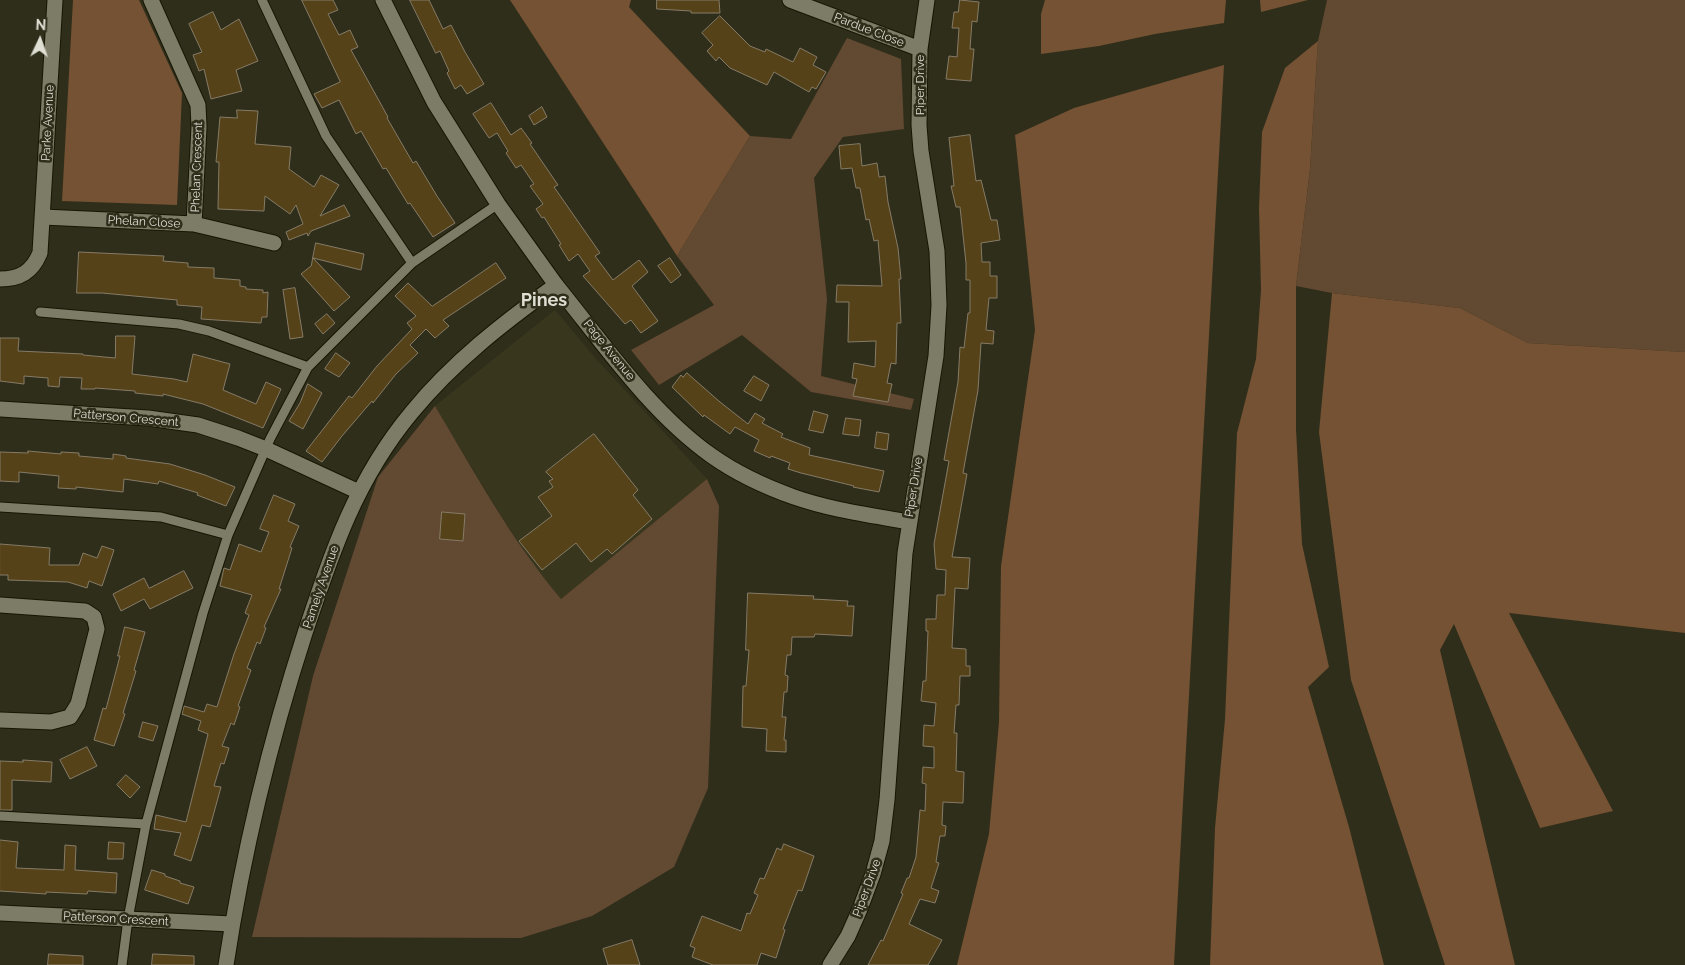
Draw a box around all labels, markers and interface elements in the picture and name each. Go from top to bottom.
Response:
street label: Pardue Close [832,10,906,50]
north arrow [15,15,65,65]
text: N [35,17,47,33]
street label: Piper Drive [913,55,927,115]
street label: Parke Avenue [39,84,57,162]
street label: Phelan Crescent [188,121,206,213]
street label: Phelan Close [107,213,181,231]
district label: Pines [521,290,567,312]
street label: Page Avenue [580,317,638,383]
street label: Patterson Crescent [73,406,179,430]
street label: Piper Drive [902,456,926,518]
street label: Pamely Avenue [300,544,342,630]
street label: Piper Drive [850,857,884,919]
street label: Patterson Crescent [63,909,169,929]

